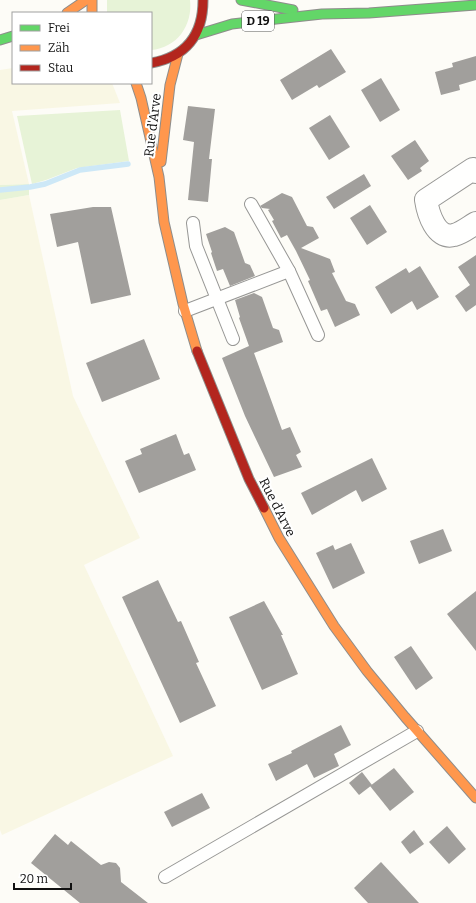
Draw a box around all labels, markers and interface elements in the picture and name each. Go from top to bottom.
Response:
road number: D 19 [242,11,274,31]
legend [12,12,152,84]
text: Frei [48,21,70,35]
text: Zäh [48,41,70,55]
text: Stau [48,61,74,75]
street label: Rue d'Arve [141,92,164,158]
street label: Rue d'Arve [256,475,299,539]
scale bar [14,865,71,891]
text: 20 m [20,872,49,886]

